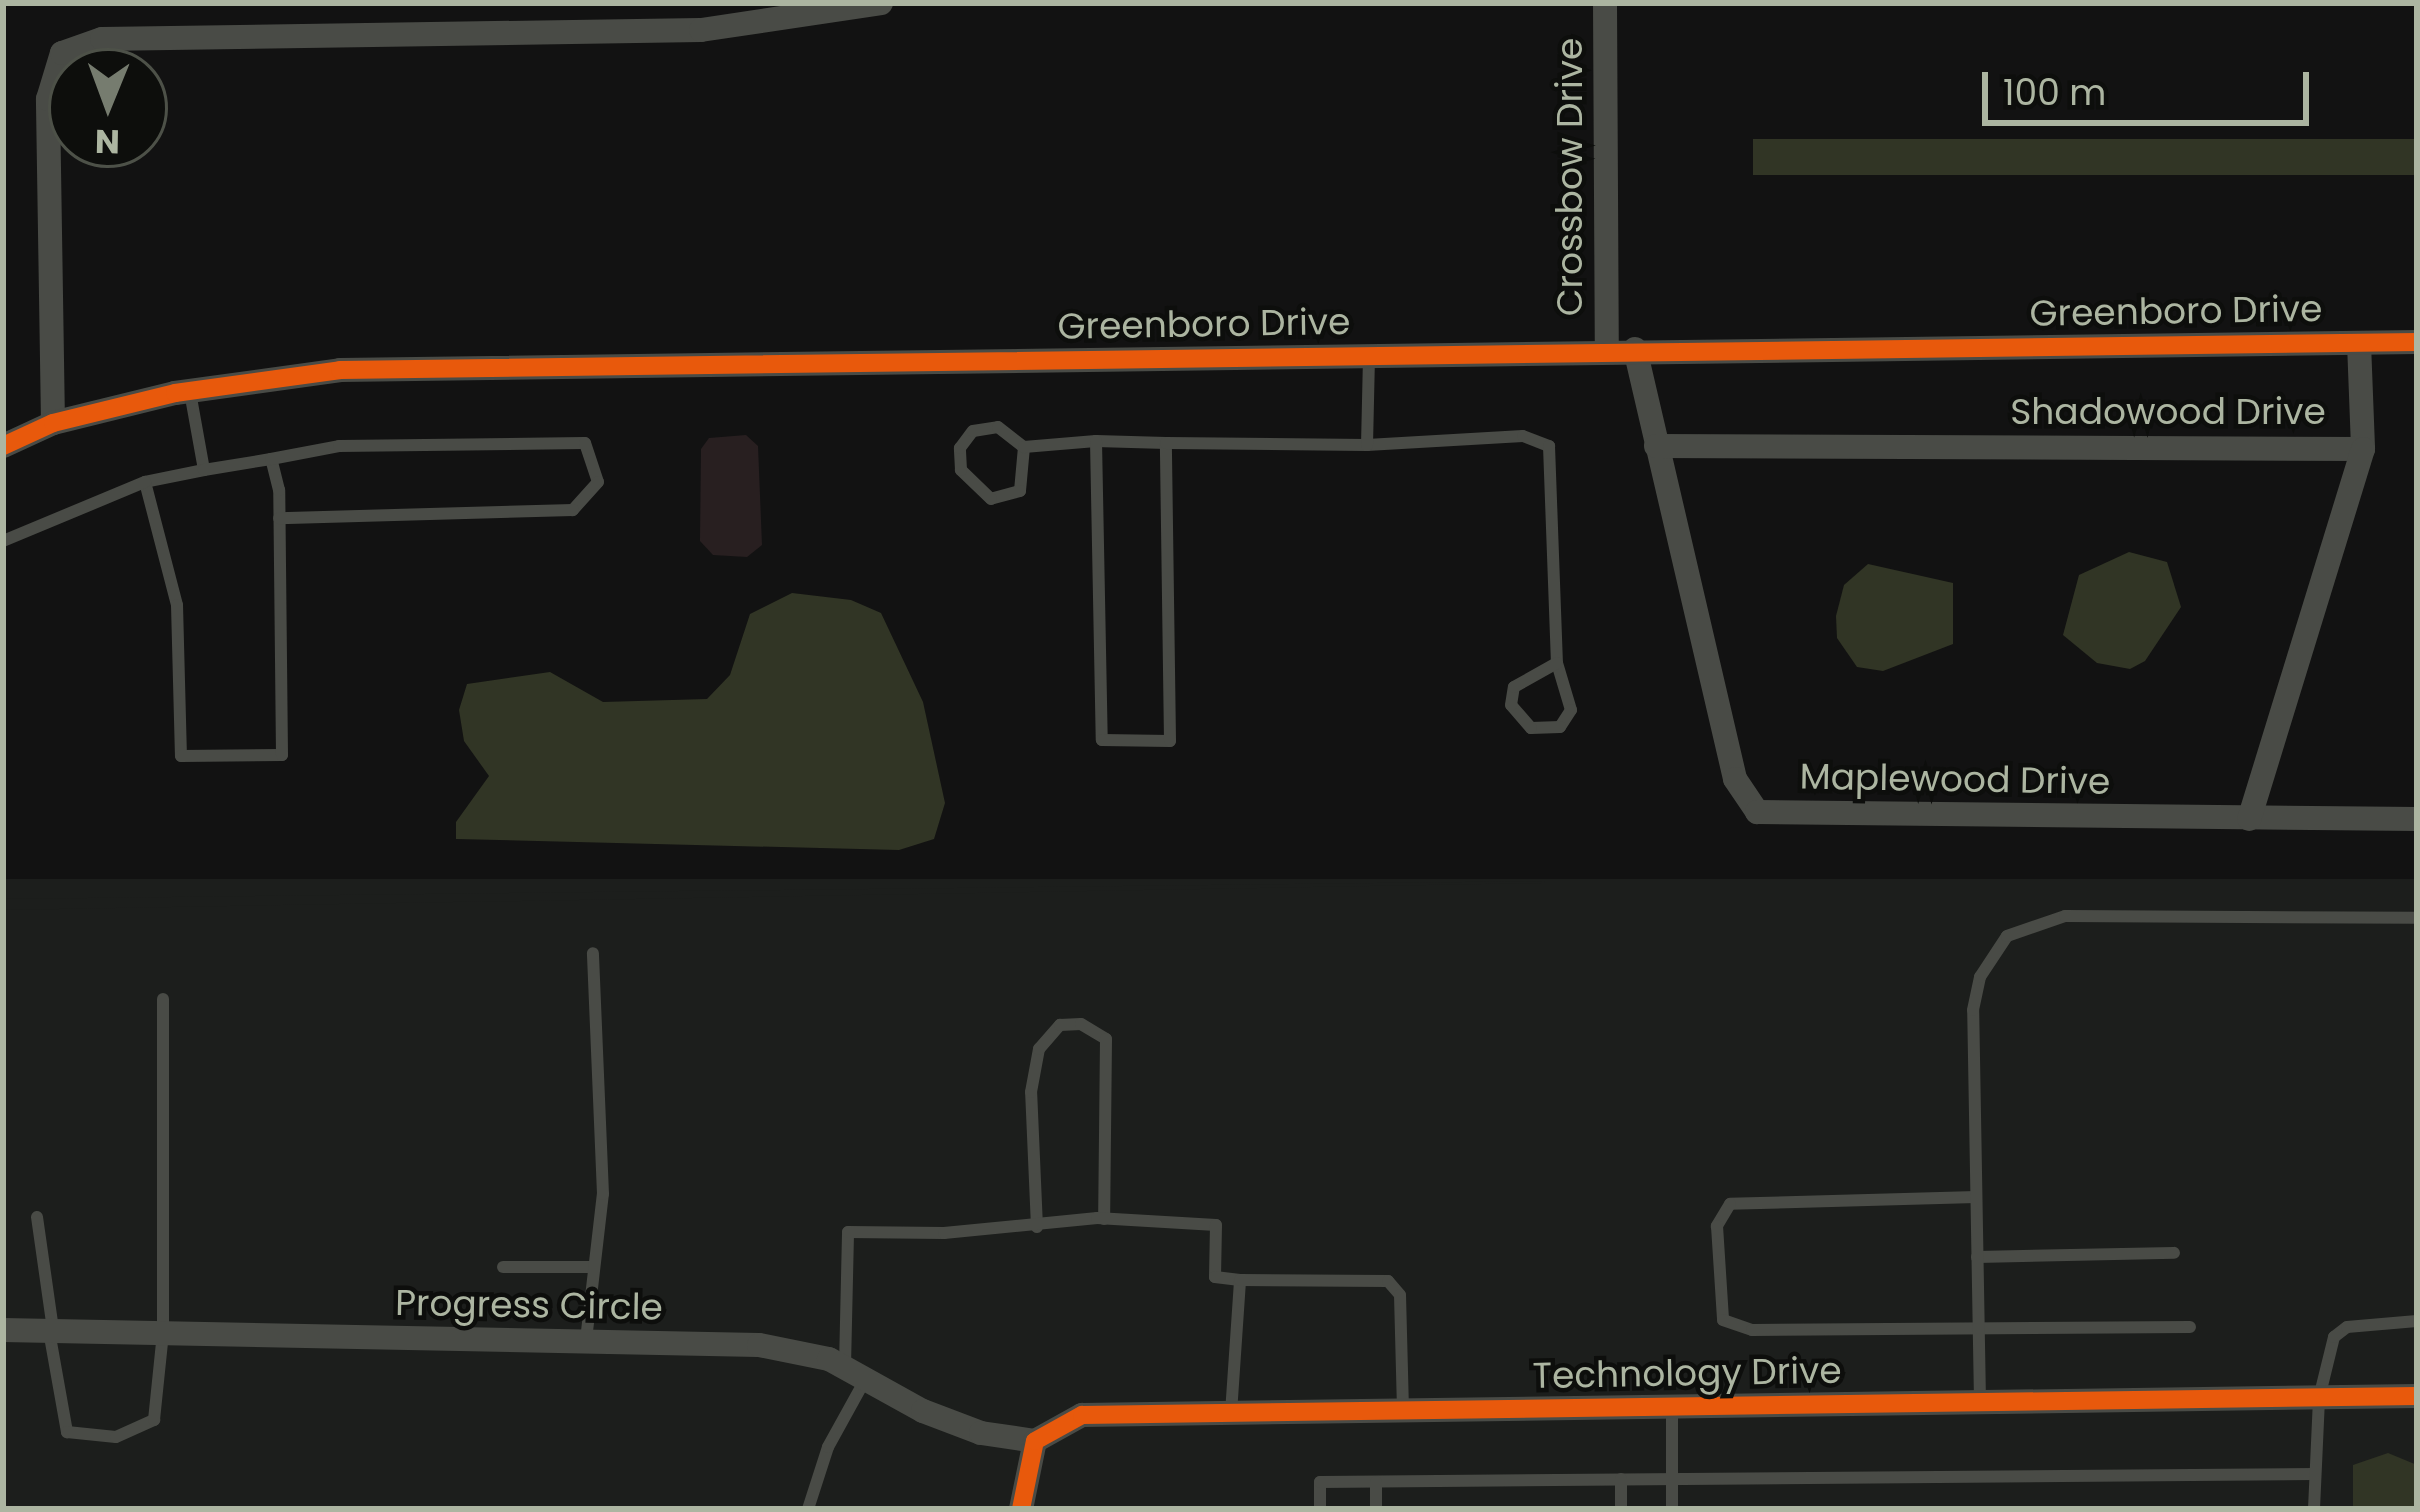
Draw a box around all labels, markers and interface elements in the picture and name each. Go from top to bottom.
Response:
street label: Crossbow Drive [1548,38,1592,316]
north arrow [48,48,168,168]
scale bar [1988,48,2315,122]
text: 100 m [2003,67,2106,118]
text: N [95,118,120,165]
street label: Greenboro Drive [2029,287,2323,335]
street label: Greenboro Drive [1057,300,1351,348]
street label: Shadowood Drive [2010,390,2326,434]
street label: Maplewood Drive [1799,755,2111,803]
street label: Progress Circle [395,1281,663,1329]
street label: Technology Drive [1532,1349,1842,1397]

